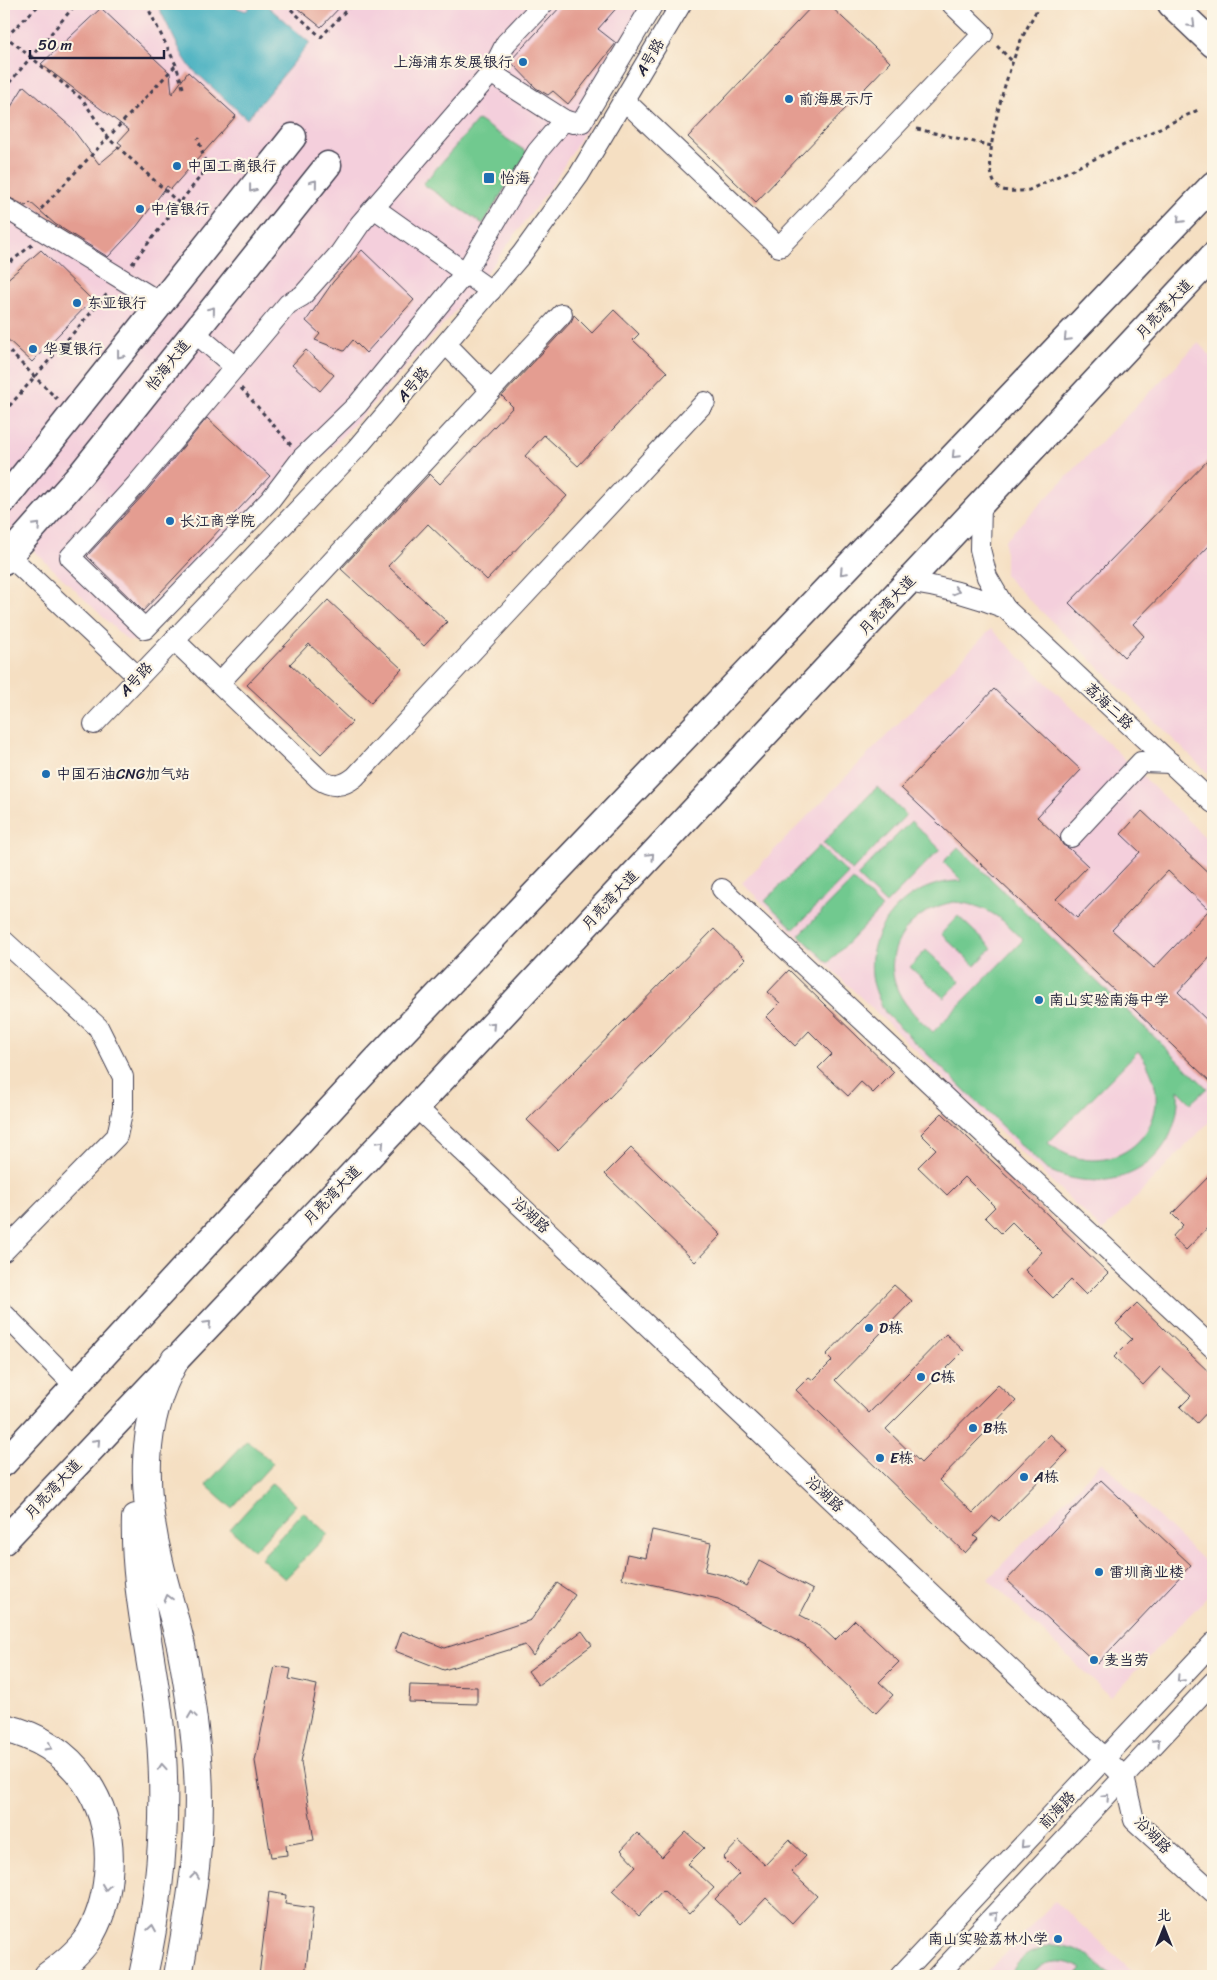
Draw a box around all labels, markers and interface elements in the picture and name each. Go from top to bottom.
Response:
one-way arrow [1187,18,1196,27]
scale bar [30,28,164,60]
text: 50 m [38,32,73,58]
street label: A号路 [628,33,671,82]
place label: 上海浦东发展银行 [393,49,513,75]
marker: 上海浦东发展银行 [517,56,529,68]
place label: 前海展示厅 [799,86,874,112]
marker: 前海展示厅 [783,93,795,105]
place label: 中国工商银行 [187,153,277,179]
marker: 中国工商银行 [171,160,183,172]
place label: 怡海 [500,165,530,191]
marker: 怡海 [482,171,496,185]
one-way arrow [308,179,317,189]
one-way arrow [249,183,257,192]
place label: 中信银行 [150,196,210,222]
marker: 中信银行 [134,203,146,215]
one-way arrow [1177,214,1186,223]
street label: 月亮湾大道 [1129,273,1199,345]
place label: 东亚银行 [87,290,147,316]
marker: 东亚银行 [71,297,83,309]
one-way arrow [207,306,216,315]
one-way arrow [1064,332,1073,341]
street label: 怡海大道 [139,333,197,397]
place label: 华夏银行 [43,336,103,362]
marker: 华夏银行 [27,343,39,355]
one-way arrow [118,349,126,358]
street label: A号路 [390,360,436,408]
one-way arrow [952,449,961,458]
place label: 长江商学院 [180,508,255,534]
marker: 长江商学院 [164,515,176,527]
one-way arrow [31,522,40,531]
one-way arrow [840,567,849,576]
street label: 月亮湾大道 [852,569,922,641]
one-way arrow [952,585,960,595]
street label: A号路 [112,656,159,703]
street label: 荔海二路 [1078,676,1140,736]
place label: 中国石油CNG加气站 [56,761,190,787]
marker: 中国石油CNG加气站 [40,768,52,780]
one-way arrow [645,852,654,861]
street label: 月亮湾大道 [575,864,645,936]
place label: 南山实验南海中学 [1049,987,1169,1013]
marker: 南山实验南海中学 [1033,994,1045,1006]
one-way arrow [486,1022,495,1031]
one-way arrow [375,1140,384,1149]
street label: 月亮湾大道 [297,1159,367,1231]
street label: 沿湖路 [506,1190,556,1240]
place label: D栋 [879,1315,903,1341]
one-way arrow [202,1321,211,1330]
marker: D栋 [863,1322,875,1334]
place label: C栋 [931,1364,955,1390]
marker: C栋 [915,1371,927,1383]
place label: B栋 [983,1415,1007,1441]
marker: B栋 [967,1422,979,1434]
one-way arrow [91,1439,100,1448]
place label: E栋 [890,1445,913,1471]
marker: E栋 [874,1452,886,1464]
street label: 月亮湾大道 [18,1453,88,1525]
place label: A栋 [1033,1464,1059,1490]
street label: 沿湖路 [800,1469,850,1519]
marker: A栋 [1018,1471,1030,1483]
place label: 雷圳商业楼 [1109,1559,1184,1585]
marker: 雷圳商业楼 [1093,1566,1105,1578]
one-way arrow [163,1594,174,1603]
place label: 麦当劳 [1104,1647,1149,1673]
marker: 麦当劳 [1088,1654,1100,1666]
one-way arrow [1177,1673,1186,1682]
one-way arrow [188,1710,198,1719]
one-way arrow [1151,1738,1160,1747]
one-way arrow [43,1740,52,1750]
one-way arrow [156,1762,167,1770]
street label: 前海路 [1032,1785,1082,1835]
one-way arrow [1100,1793,1109,1802]
street label: 沿湖路 [1128,1810,1178,1860]
one-way arrow [1021,1840,1030,1849]
one-way arrow [189,1872,200,1880]
one-way arrow [102,1883,112,1892]
north arrow [1140,1902,1190,1952]
text: 北 [1157,1903,1171,1928]
one-way arrow [989,1912,998,1921]
one-way arrow [146,1924,157,1932]
place label: 南山实验荔林小学 [928,1926,1048,1952]
marker: 南山实验荔林小学 [1052,1933,1064,1945]

